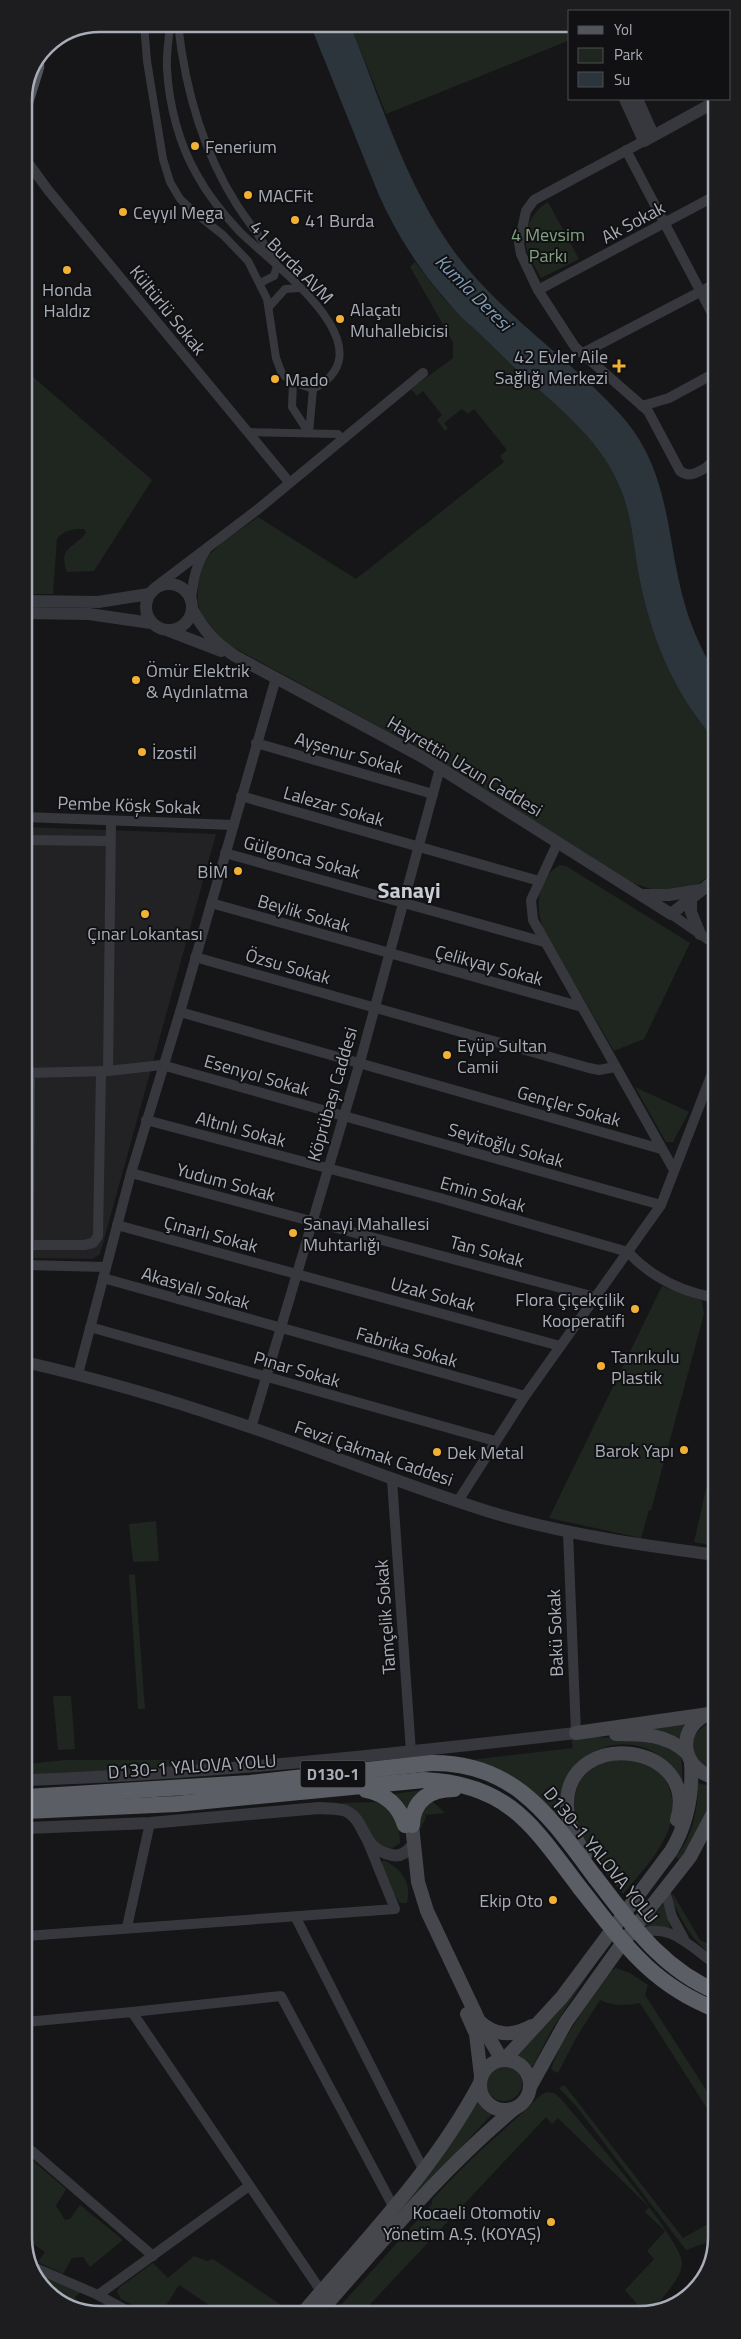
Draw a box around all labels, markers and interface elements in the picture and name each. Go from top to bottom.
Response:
legend [568,10,731,100]
text: Yol [614,18,632,41]
text: Park [614,43,643,66]
text: Su [614,68,630,91]
place label: Fenerium [205,133,277,160]
marker: Fenerium [189,140,201,152]
place label: MACFit [258,182,314,209]
marker: MACFit [242,189,254,201]
street label: Ak Sokak [596,194,670,250]
place label: Ceyyıl Mega [133,199,223,226]
marker: Ceyyıl Mega [117,206,129,218]
place label: 41 Burda [305,207,374,234]
street label: 41 Burda AVM [244,214,340,310]
marker: 41 Burda [289,214,301,226]
park label: 4 Mevsim Parkı [511,221,585,269]
water label: Kumla Deresi [429,247,521,339]
street label: Kültürlü Sokak [123,259,213,361]
marker: Honda Haldız [61,264,73,276]
place label: Honda Haldız [42,276,92,324]
place label: Alaçatı Muhallebicisi [350,296,448,344]
marker: Alaçatı Muhallebicisi [334,313,346,325]
place label: 42 Evler Aile Sağlığı Merkezi [495,343,608,391]
marker: 42 Evler Aile Sağlığı Merkezi [612,359,626,373]
place label: Mado [285,366,328,393]
marker: Mado [269,373,281,385]
place label: Ömür Elektrik & Aydınlatma [146,657,250,705]
marker: Ömür Elektrik & Aydınlatma [130,674,142,686]
street label: Hayrettin Uzun Caddesi [382,709,548,823]
street label: Ayşenur Sokak [292,725,407,781]
place label: İzostil [152,739,197,766]
marker: İzostil [136,746,148,758]
street label: Lalezar Sokak [280,779,388,833]
street label: Pembe Köşk Sokak [57,789,201,821]
street label: Gülgonca Sokak [241,828,364,886]
place label: BİM [197,858,228,885]
marker: BİM [232,865,244,877]
district label: Sanayi [377,873,441,907]
street label: Beylik Sokak [255,887,354,939]
marker: Çınar Lokantası [139,908,151,920]
place label: Çınar Lokantası [87,920,203,947]
street label: Çelikyay Sokak [432,938,546,993]
street label: Özsu Sokak [242,941,334,991]
street label: Köprübaşı Caddesi [300,1024,364,1164]
place label: Eyüp Sultan Camii [457,1032,547,1080]
street label: Esenyol Sokak [201,1047,313,1103]
marker: Eyüp Sultan Camii [441,1049,453,1061]
street label: Gençler Sokak [514,1078,624,1134]
street label: Altınlı Sokak [193,1104,289,1154]
street label: Seyitoğlu Sokak [445,1116,568,1175]
street label: Yudum Sokak [173,1156,279,1208]
street label: Emin Sokak [437,1169,529,1219]
street label: Çınarlı Sokak [161,1209,261,1260]
place label: Sanayi Mahallesi Muhtarlığı [303,1210,430,1258]
marker: Sanayi Mahallesi Muhtarlığı [287,1227,299,1239]
street label: Tan Sokak [447,1228,528,1274]
street label: Akasyalı Sokak [139,1260,254,1316]
street label: Uzak Sokak [388,1270,479,1318]
place label: Flora Çiçekçilik Kooperatifi [515,1286,625,1334]
marker: Flora Çiçekçilik Kooperatifi [629,1303,641,1315]
street label: Fabrika Sokak [353,1320,461,1374]
place label: Tanrıkulu Plastik [611,1343,680,1391]
street label: Pınar Sokak [251,1344,344,1394]
marker: Tanrıkulu Plastik [595,1360,607,1372]
street label: Fevzi Çakmak Caddesi [291,1413,457,1493]
place label: Barok Yapı [595,1437,674,1464]
place label: Dek Metal [447,1439,524,1466]
marker: Barok Yapı [678,1444,690,1456]
marker: Dek Metal [431,1446,443,1458]
street label: Tamçelik Sokak [367,1558,402,1675]
street label: Bakü Sokak [540,1588,570,1677]
street label: D130-1 YALOVA YOLU [107,1747,277,1785]
road number: D130-1 [300,1760,366,1788]
street label: D130-1 YALOVA YOLU [537,1781,665,1929]
place label: Ekip Oto [479,1887,543,1914]
marker: Ekip Oto [547,1894,559,1906]
place label: Kocaeli Otomotiv Yönetim A.Ş. (KOYAŞ) [383,2199,541,2247]
marker: Kocaeli Otomotiv Yönetim A.Ş. (KOYAŞ) [545,2216,557,2228]

